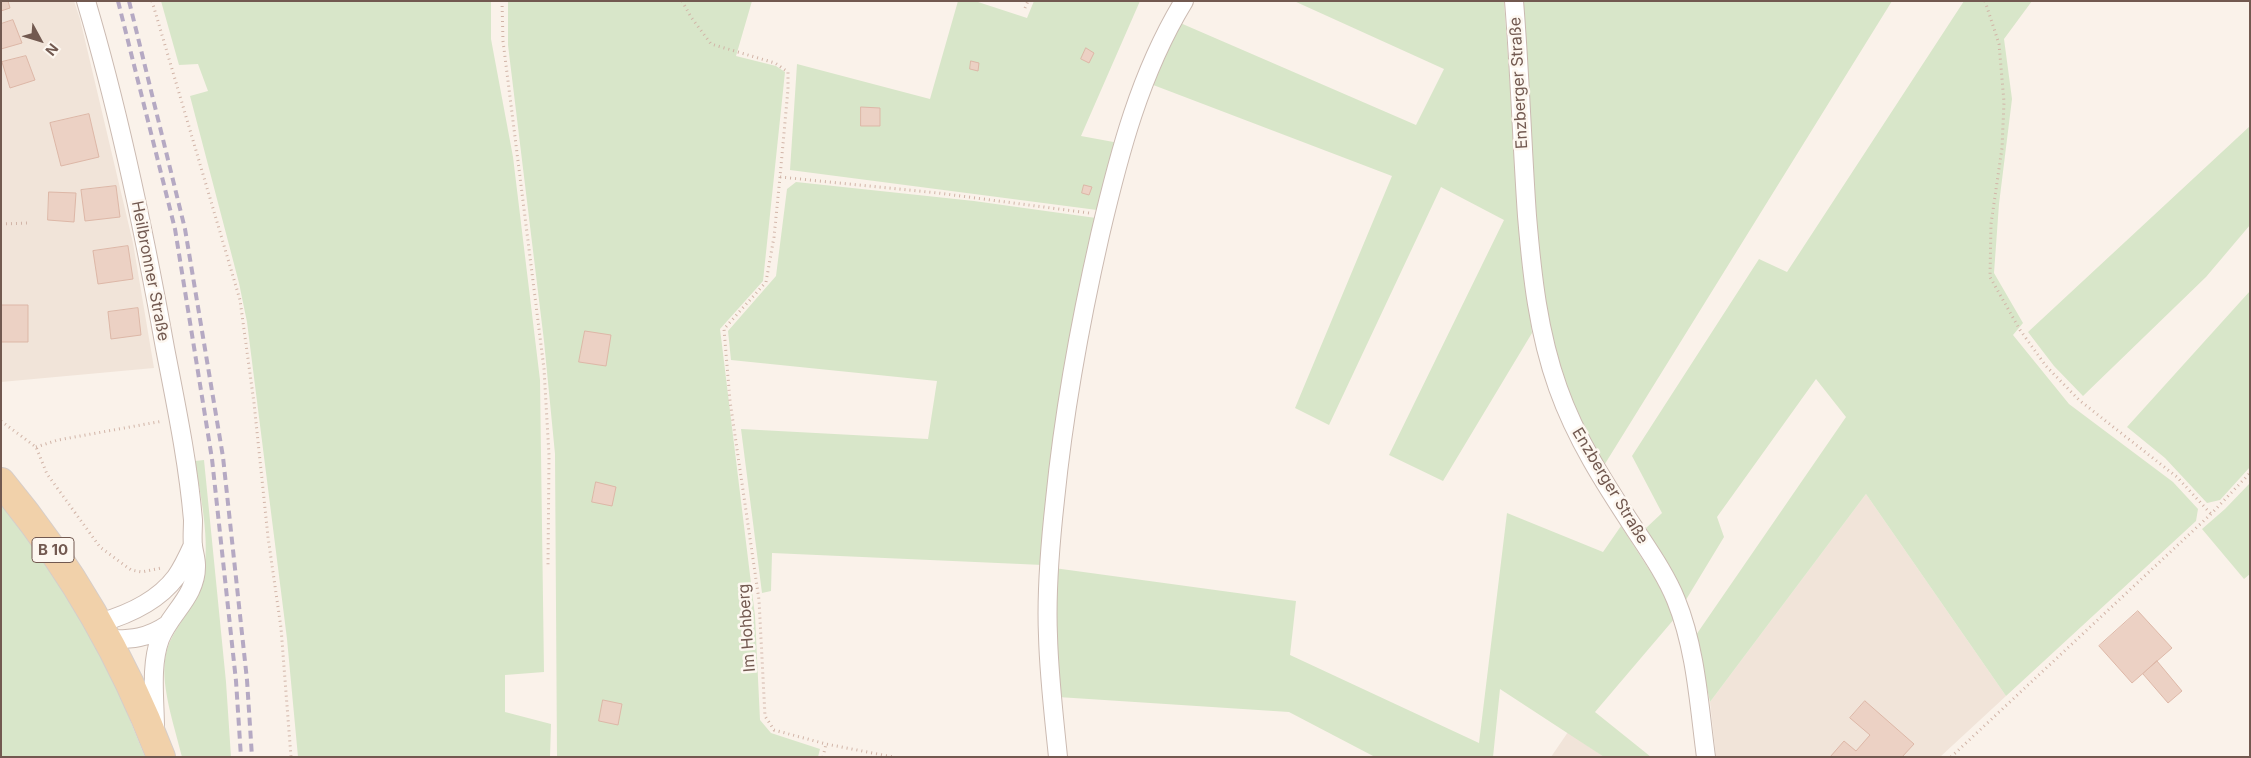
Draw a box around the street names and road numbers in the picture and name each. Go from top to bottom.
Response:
street label: Enzberger Straße [1506,17,1532,149]
street label: Heilbronner Straße [127,199,173,343]
street label: Enzberger Straße [1568,424,1652,548]
road number: B 10 [32,538,74,562]
street label: Im Hohberg [734,583,760,673]

